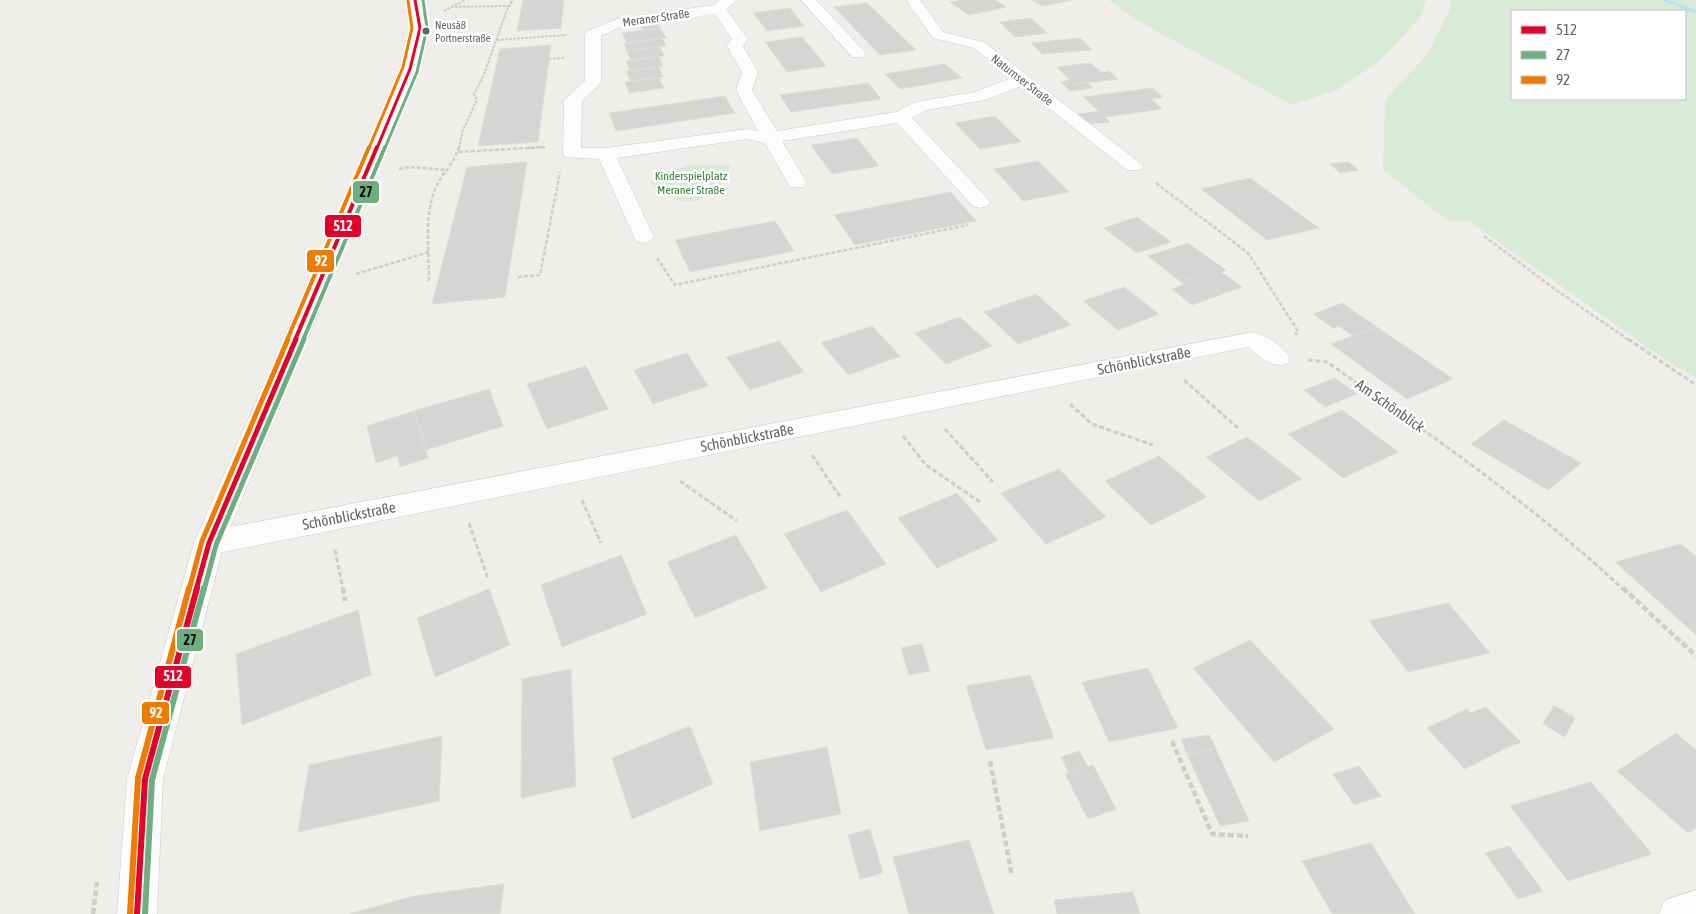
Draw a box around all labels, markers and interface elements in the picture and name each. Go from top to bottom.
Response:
street label: Meraner Straße [622,6,690,30]
legend [1511,10,1686,100]
place label: Neusäß Portnerstraße [435,19,491,44]
text: 512 [1556,21,1577,38]
marker: Neusäß Portnerstraße [421,26,431,36]
text: 27 [1556,46,1570,63]
street label: Naturnser Straße [988,52,1056,108]
text: 92 [1556,71,1570,88]
park label: Kinderspielplatz Meraner Straße [655,169,728,197]
line badge: 27 [352,180,380,204]
text: 27 [359,184,373,200]
line badge: 512 [324,214,362,238]
text: 512 [333,218,353,234]
line badge: 92 [306,249,335,273]
text: 92 [314,253,328,269]
street label: Schönblickstraße [1096,343,1192,378]
street label: Am Schönblick [1353,376,1428,436]
street label: Schönblickstraße [699,420,795,455]
street label: Schönblickstraße [301,498,397,533]
line badge: 27 [176,628,204,652]
text: 27 [183,632,197,648]
line badge: 512 [154,665,192,689]
text: 512 [163,668,183,684]
line badge: 92 [141,701,170,725]
text: 92 [149,705,163,721]

